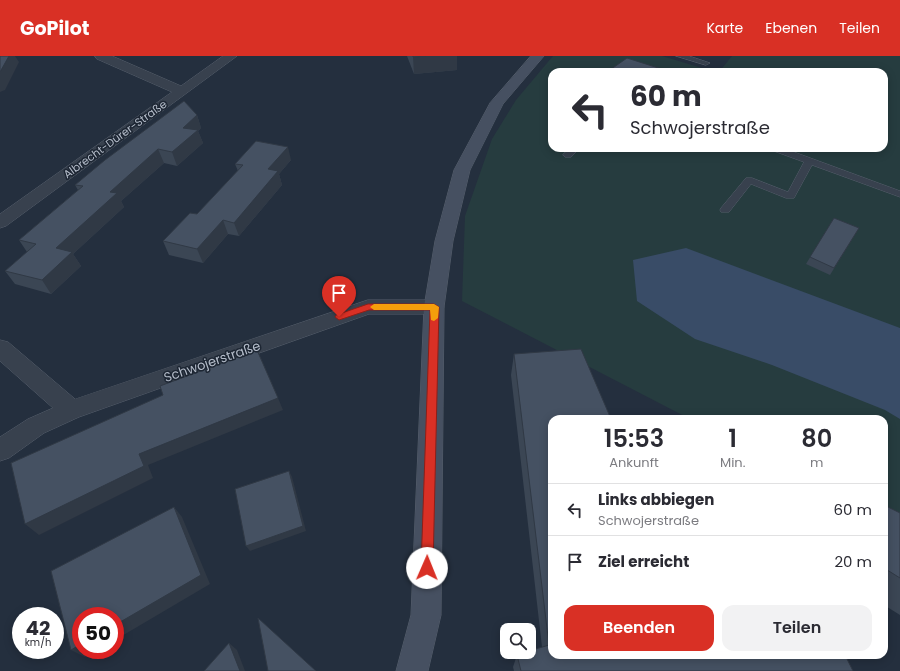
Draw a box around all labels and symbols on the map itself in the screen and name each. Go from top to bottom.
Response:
street label: Albrecht-Dürer-Straße [60,96,170,182]
pin [322,276,356,317]
street label: Schwojerstraße [161,336,263,387]
position arrow [406,547,448,589]
speed limit sign: 50 [72,607,124,659]

